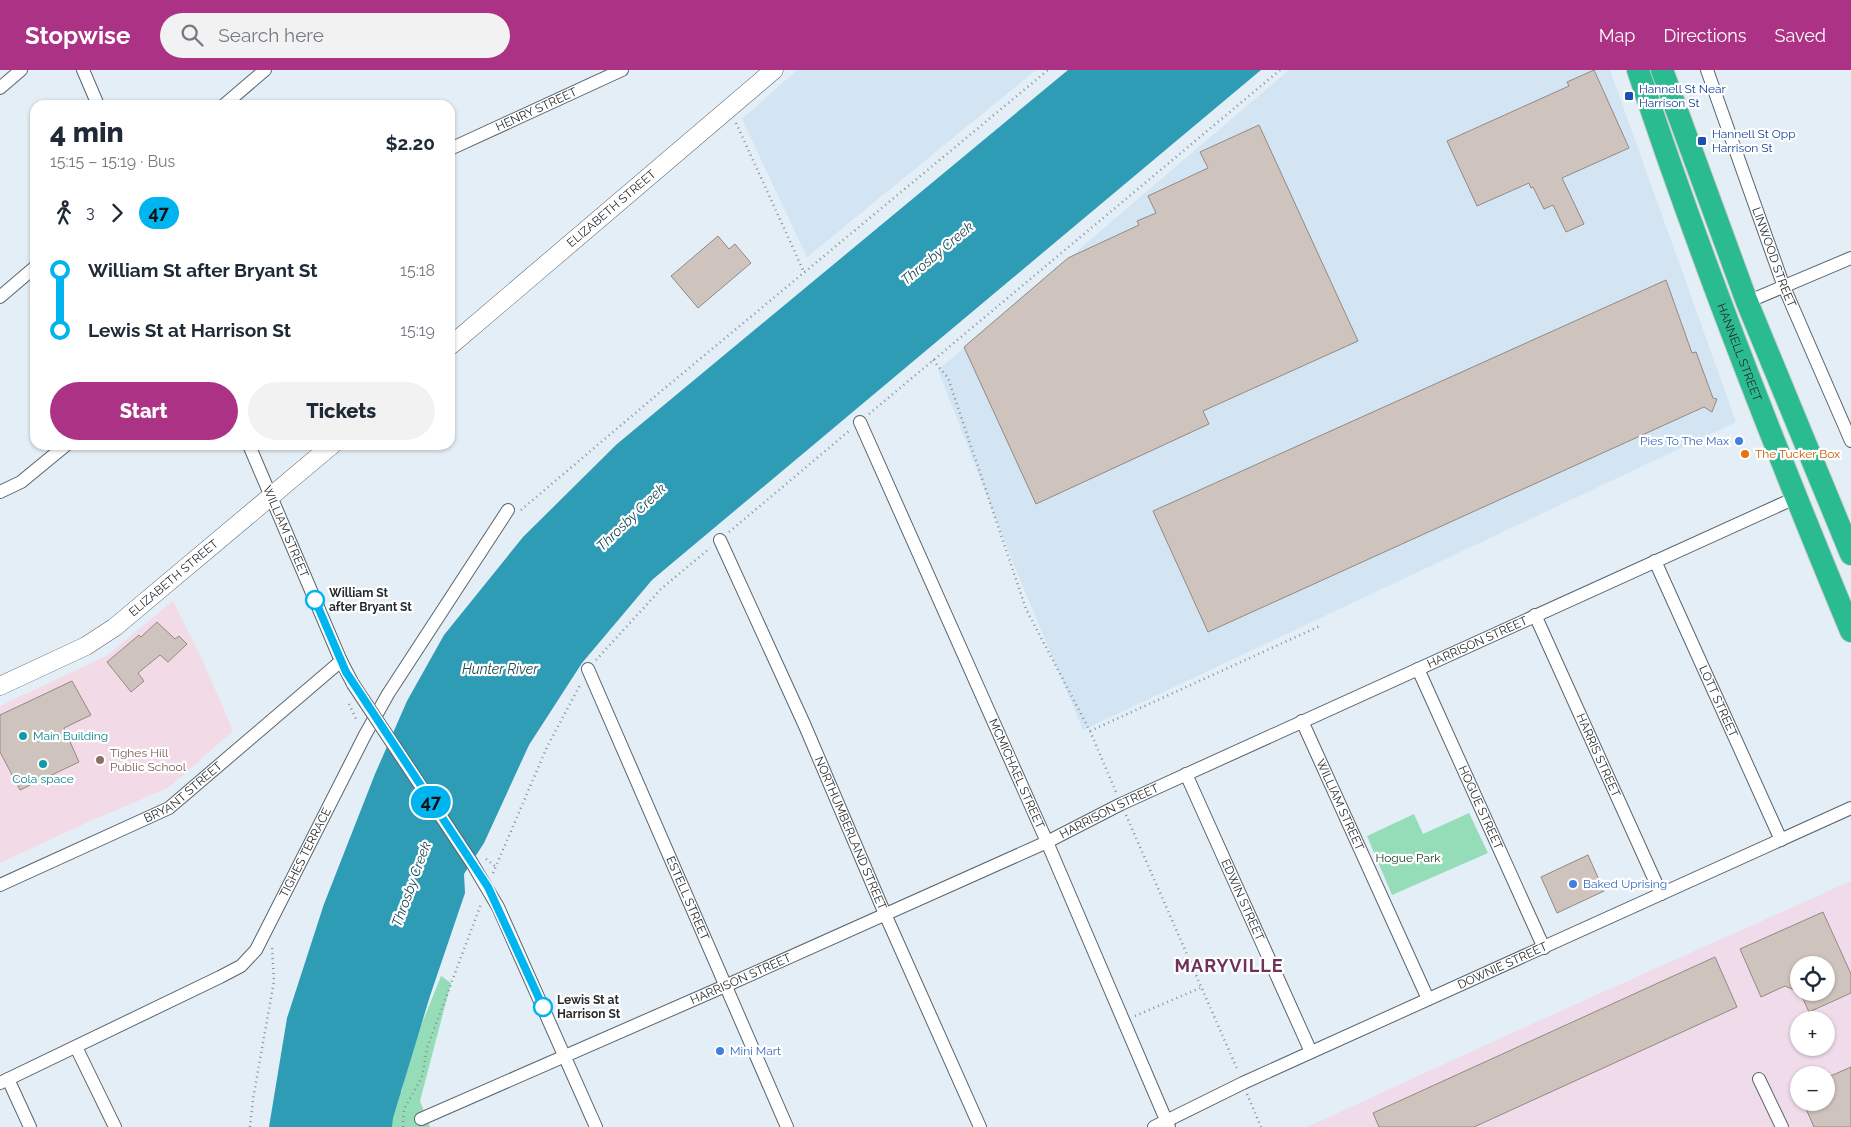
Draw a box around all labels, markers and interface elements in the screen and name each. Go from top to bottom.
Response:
search box [160,13,510,58]
text: Stopwise [25,21,130,50]
icon: search [178,21,206,49]
text: Search here [218,24,324,46]
text: Map [1599,25,1635,46]
text: Directions [1663,25,1747,46]
text: Saved [1775,25,1826,46]
place label: Hannell St Near Harrison St [1639,82,1727,110]
street label: HENRY STREET [494,84,580,134]
marker: Hannell St Near Harrison St [1623,90,1635,102]
text: 4 min [50,116,124,149]
place label: Hannell St Opp Harrison St [1712,127,1796,155]
text: $2.20 [386,132,435,154]
marker: Hannell St Opp Harrison St [1696,135,1708,147]
text: 15:15 – 15:19 · Bus [50,152,175,171]
street label: ELIZABETH STREET [564,166,659,250]
icon: walk [50,199,78,227]
icon: forward [103,199,131,227]
text: 47 [149,202,169,223]
text: 3 [86,203,95,222]
street label: LINWOOD STREET [1749,205,1799,310]
water label: Throsby Creek [898,218,977,288]
text: William St after Bryant St [88,259,318,281]
text: 15:18 [400,261,435,280]
street label: HANNELL STREET [1714,301,1765,404]
text: Lewis St at Harrison St [88,319,291,341]
text: 15:19 [400,321,435,340]
button: Start [50,382,238,440]
button: Tickets [248,382,435,440]
place label: Pies To The Max [1640,434,1729,448]
marker: Pies To The Max [1733,435,1745,447]
place label: The Tucker Box [1755,447,1840,461]
marker: The Tucker Box [1739,448,1751,460]
water label: Throsby Creek [593,480,669,554]
street label: WILLIAM STREET [260,483,312,580]
street label: ELIZABETH STREET [126,536,222,619]
place label: William St after Bryant St [329,586,412,614]
marker: William St after Bryant St [305,590,325,610]
street label: HARRISON STREET [1425,613,1530,671]
water label: Hunter River [462,661,539,677]
street label: LOTT STREET [1696,663,1741,740]
street label: HARRIS STREET [1573,711,1624,800]
street label: MCMICHAEL STREET [986,717,1047,832]
place label: Main Building [33,729,108,743]
marker: Main Building [17,730,29,742]
place label: Tighes Hill Public School [110,746,187,774]
marker: Tighes Hill Public School [94,754,106,766]
street label: NORTHUMBERLAND STREET [812,754,890,913]
street label: WILLIAM STREET [1313,757,1367,853]
marker: Cola space [37,758,49,770]
street label: BRYANT STREET [142,758,225,825]
street label: HOGUE STREET [1456,763,1506,852]
place label: Cola space [12,772,74,786]
street label: HARRISON STREET [1057,781,1161,841]
line badge: 47 [408,786,454,818]
text: 47 [421,791,441,812]
street label: TIGHES TERRACE [277,805,334,900]
water label: Throsby Creek [388,839,434,929]
park label: Hogue Park [1375,851,1441,865]
street label: ESTELL STREET [663,854,712,943]
street label: EDWIN STREET [1218,857,1267,943]
place label: Baked Uprising [1583,877,1667,891]
marker: Baked Uprising [1567,878,1579,890]
street label: DOWNIE STREET [1455,939,1550,992]
street label: HARRISON STREET [688,950,794,1007]
district label: MARYVILLE [1174,955,1284,976]
map controls [1790,956,1835,1111]
button: locate [1790,956,1835,1001]
place label: Lewis St at Harrison St [557,993,621,1021]
marker: Lewis St at Harrison St [533,997,553,1017]
button: + [1790,1011,1835,1056]
place label: Mini Mart [730,1044,781,1058]
marker: Mini Mart [714,1045,726,1057]
button: − [1790,1066,1835,1111]

